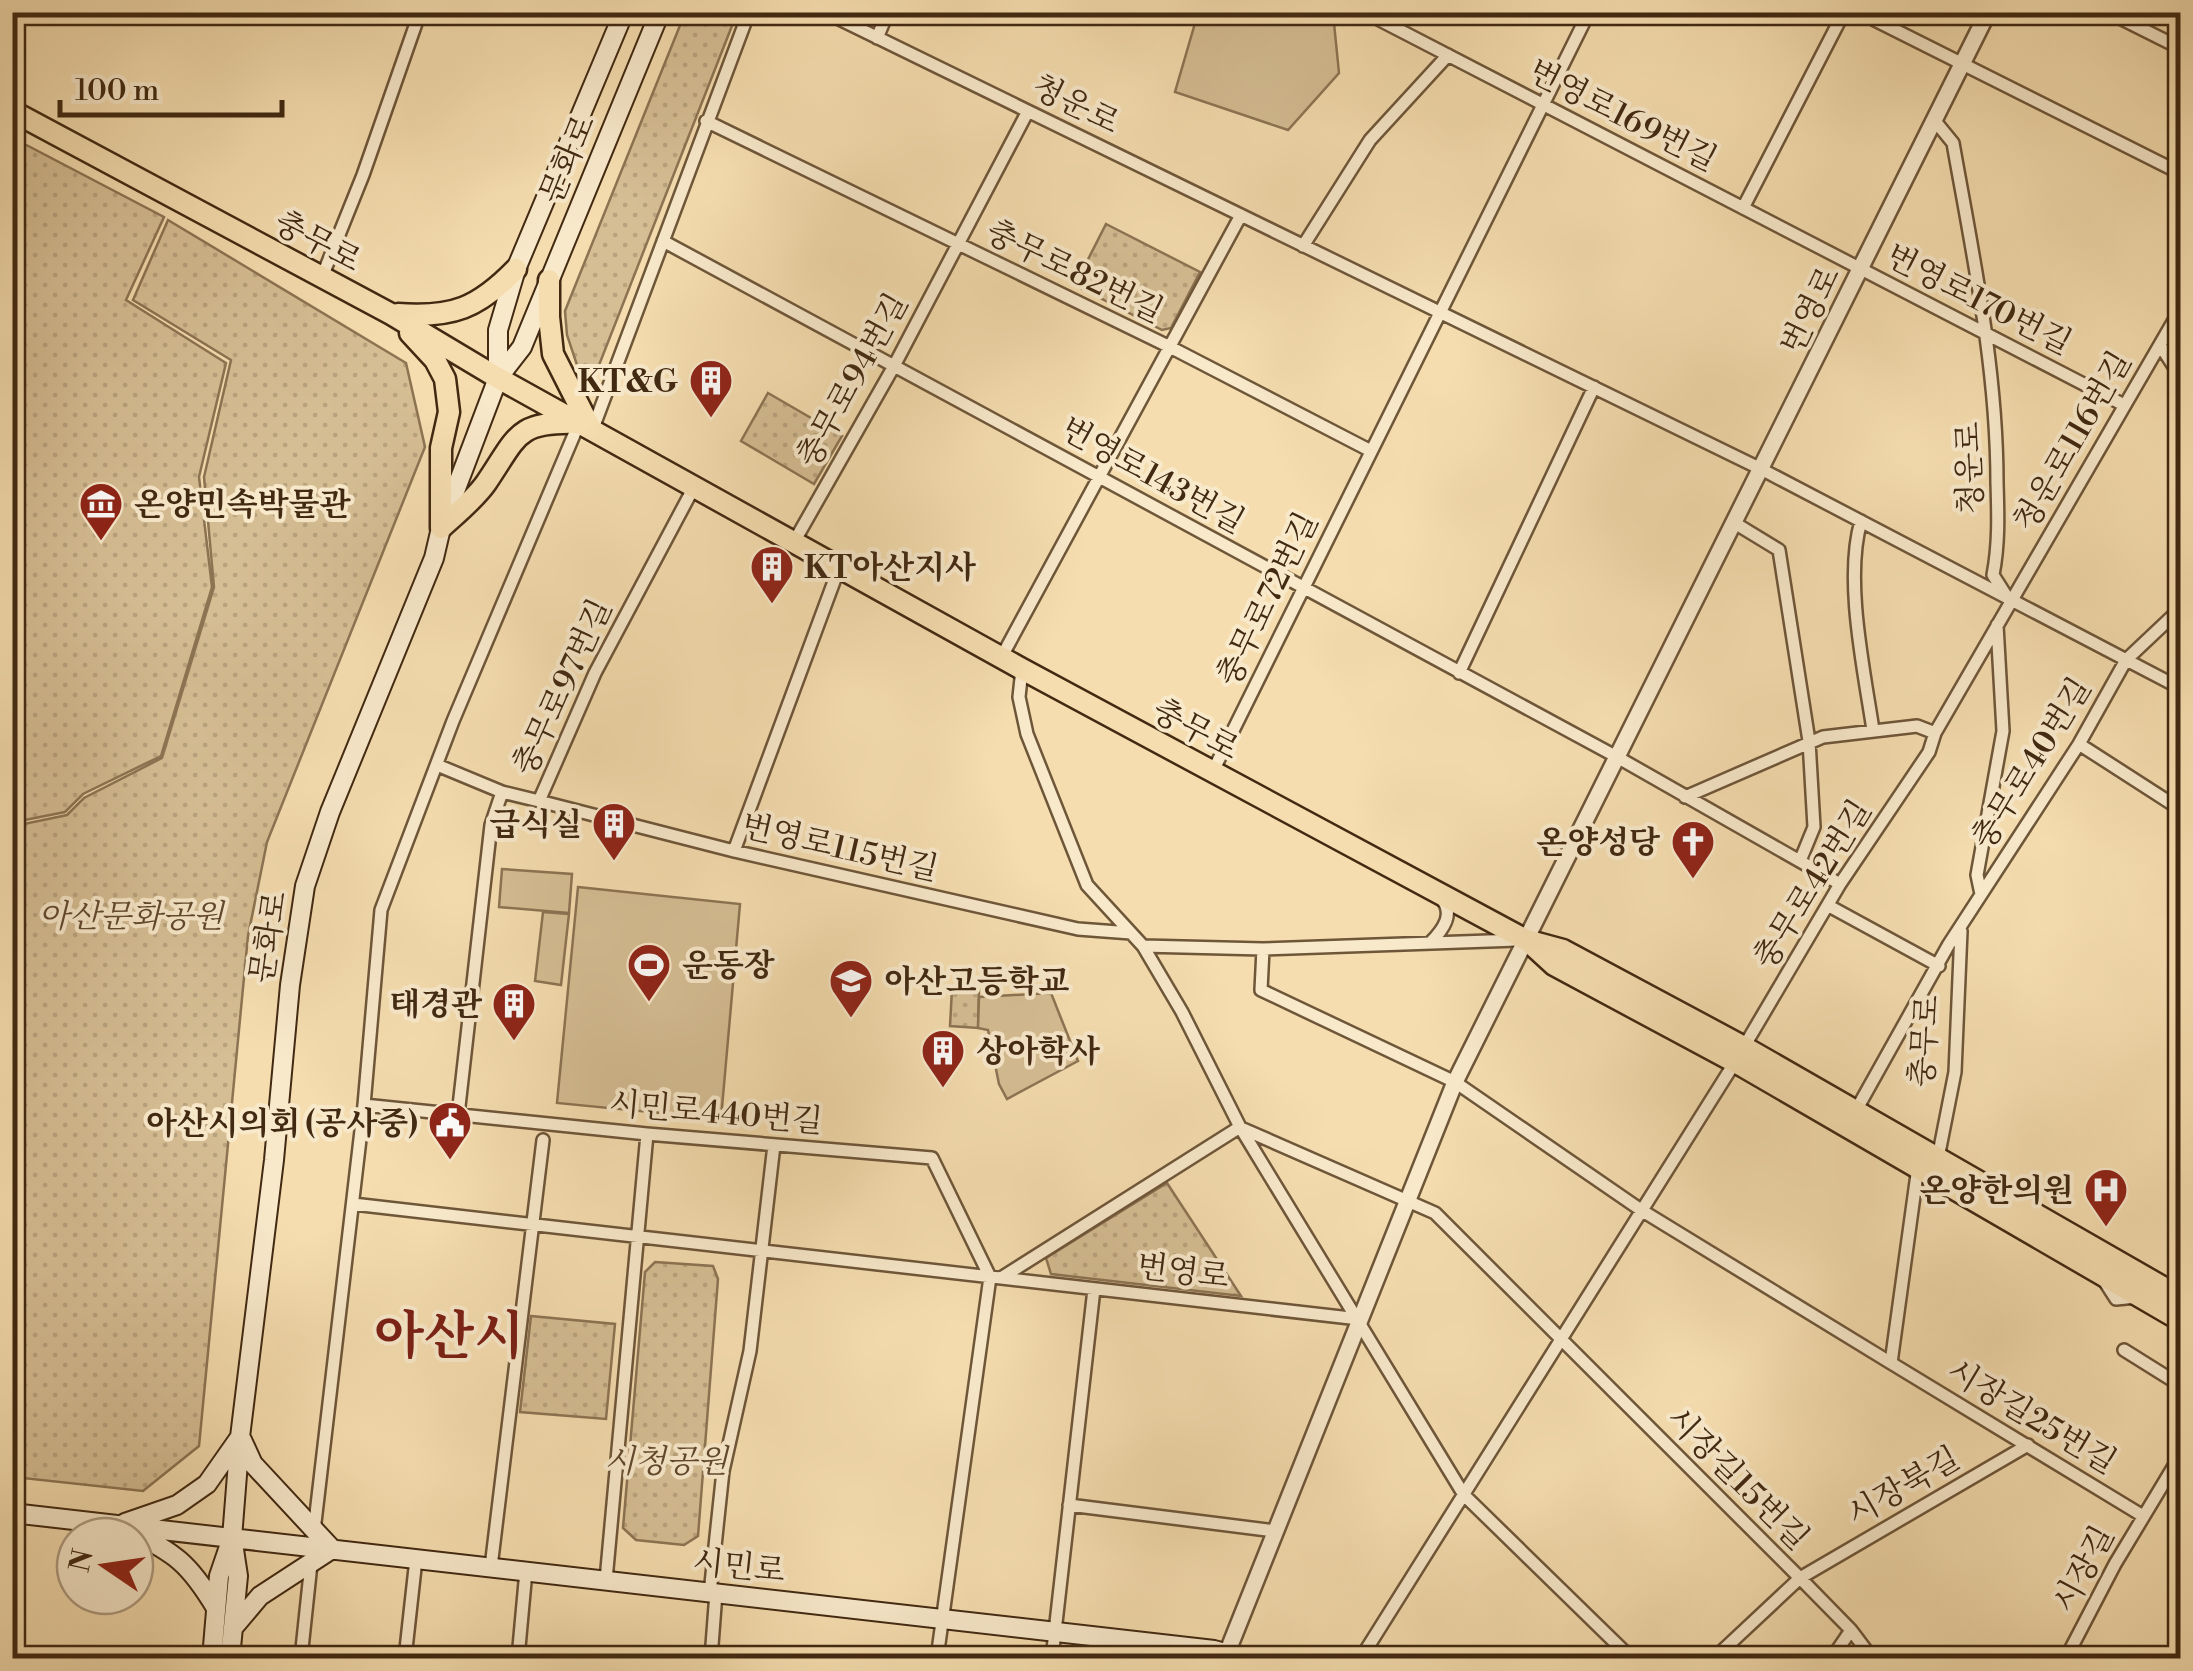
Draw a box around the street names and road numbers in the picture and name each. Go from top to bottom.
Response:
street label: 번영로169번길 [1522,51,1723,180]
street label: 청운로 [1025,67,1126,143]
street label: 문화로 [531,109,604,210]
street label: 충무로 [267,202,368,281]
street label: 충무로82번길 [979,212,1170,332]
street label: 번영로170번길 [1879,236,2078,364]
street label: 번영로 [1773,260,1849,361]
street label: 충무로94번길 [789,286,917,475]
street label: 청운로116번길 [2005,344,2141,539]
street label: 번영로143번길 [1054,409,1251,543]
street label: 청운로 [1948,421,1992,515]
street label: 충무로72번길 [1209,506,1327,693]
street label: 충무로97번길 [505,593,621,782]
street label: 충무로40번길 [1963,670,2100,857]
street label: 충무로 [1145,690,1246,769]
street label: 충무로42번길 [1745,793,1881,976]
street label: 번영로115번길 [737,806,942,890]
street label: 문화로 [242,888,296,986]
street label: 충무로 [1902,993,1948,1089]
street label: 시민로440번길 [607,1084,824,1142]
street label: 번영로 [1134,1246,1231,1298]
street label: 시장길25번길 [1940,1351,2123,1483]
street label: 시장길15번길 [1657,1399,1817,1559]
street label: 시장북길 [1840,1439,1967,1535]
street label: 시장길 [2044,1519,2123,1620]
street label: 시민로 [691,1542,787,1592]

